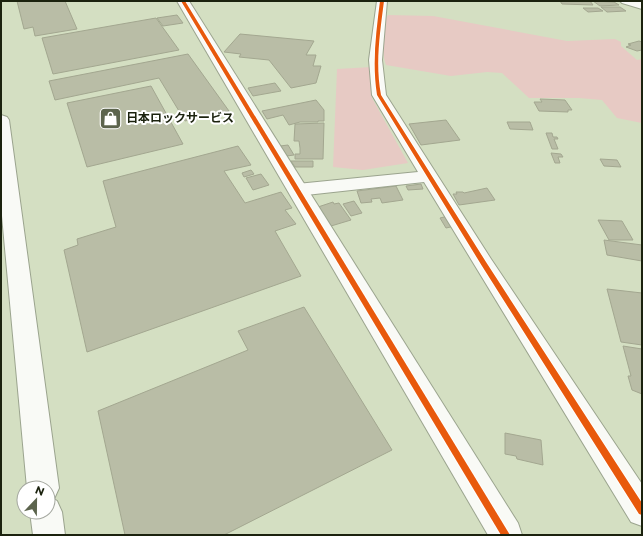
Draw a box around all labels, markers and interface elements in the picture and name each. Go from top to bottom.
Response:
shop icon: 日本ロックサービス [97,105,123,131]
place label: 日本ロックサービス [126,110,234,125]
north arrow [16,480,56,520]
text: N [33,483,46,499]

